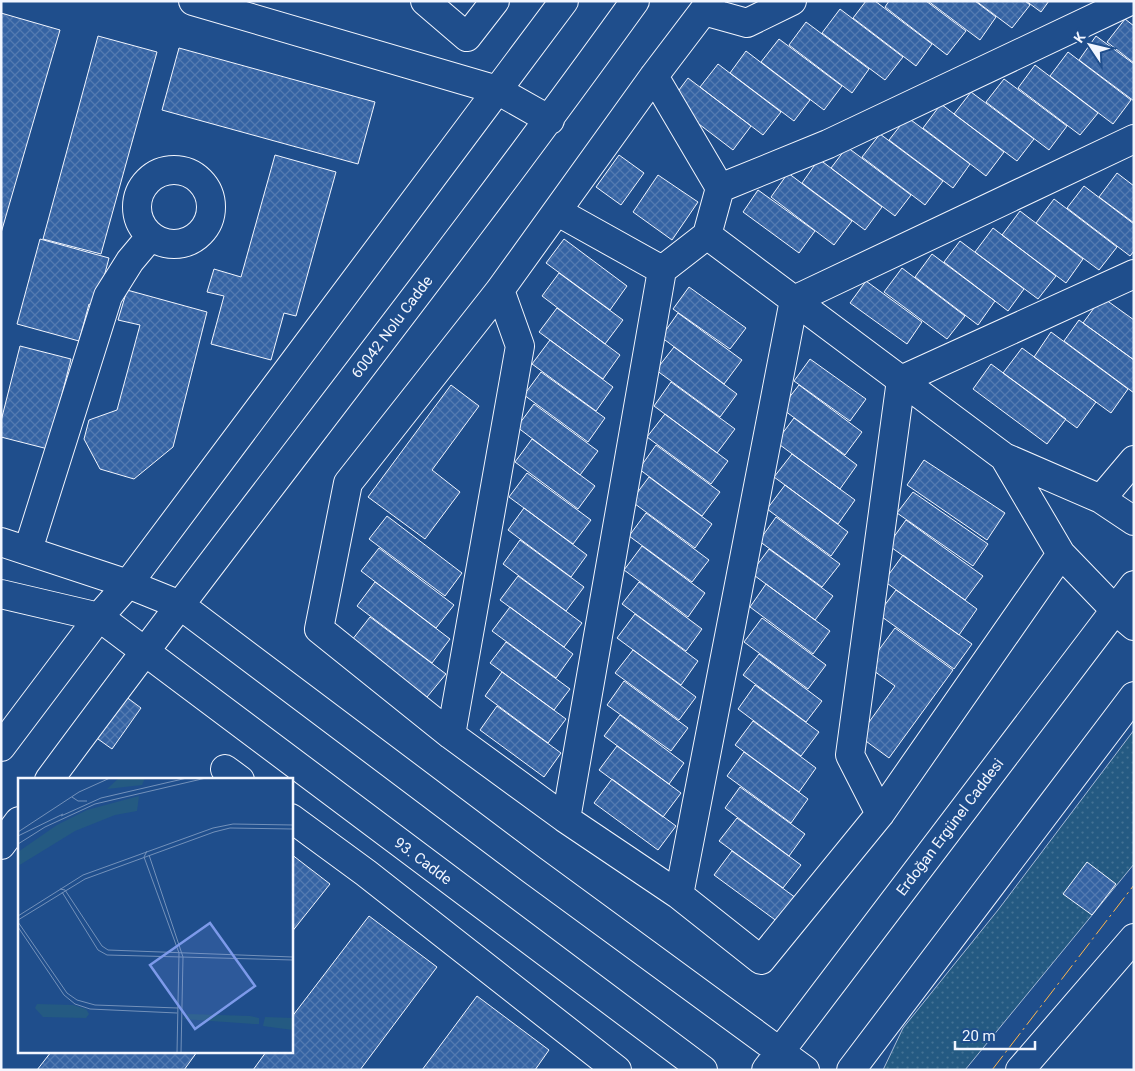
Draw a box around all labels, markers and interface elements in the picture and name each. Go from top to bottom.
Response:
north arrow [1065,20,1115,70]
text: K [1070,29,1089,46]
street label: 60042 Nolu Cadde [348,272,436,382]
street label: Erdoğan Ergünel Caddesi [893,755,1007,899]
inset map [18,778,292,1054]
street label: 93. Cadde [391,834,455,888]
scale bar [955,1018,1035,1050]
text: 20 m [962,1027,996,1045]

